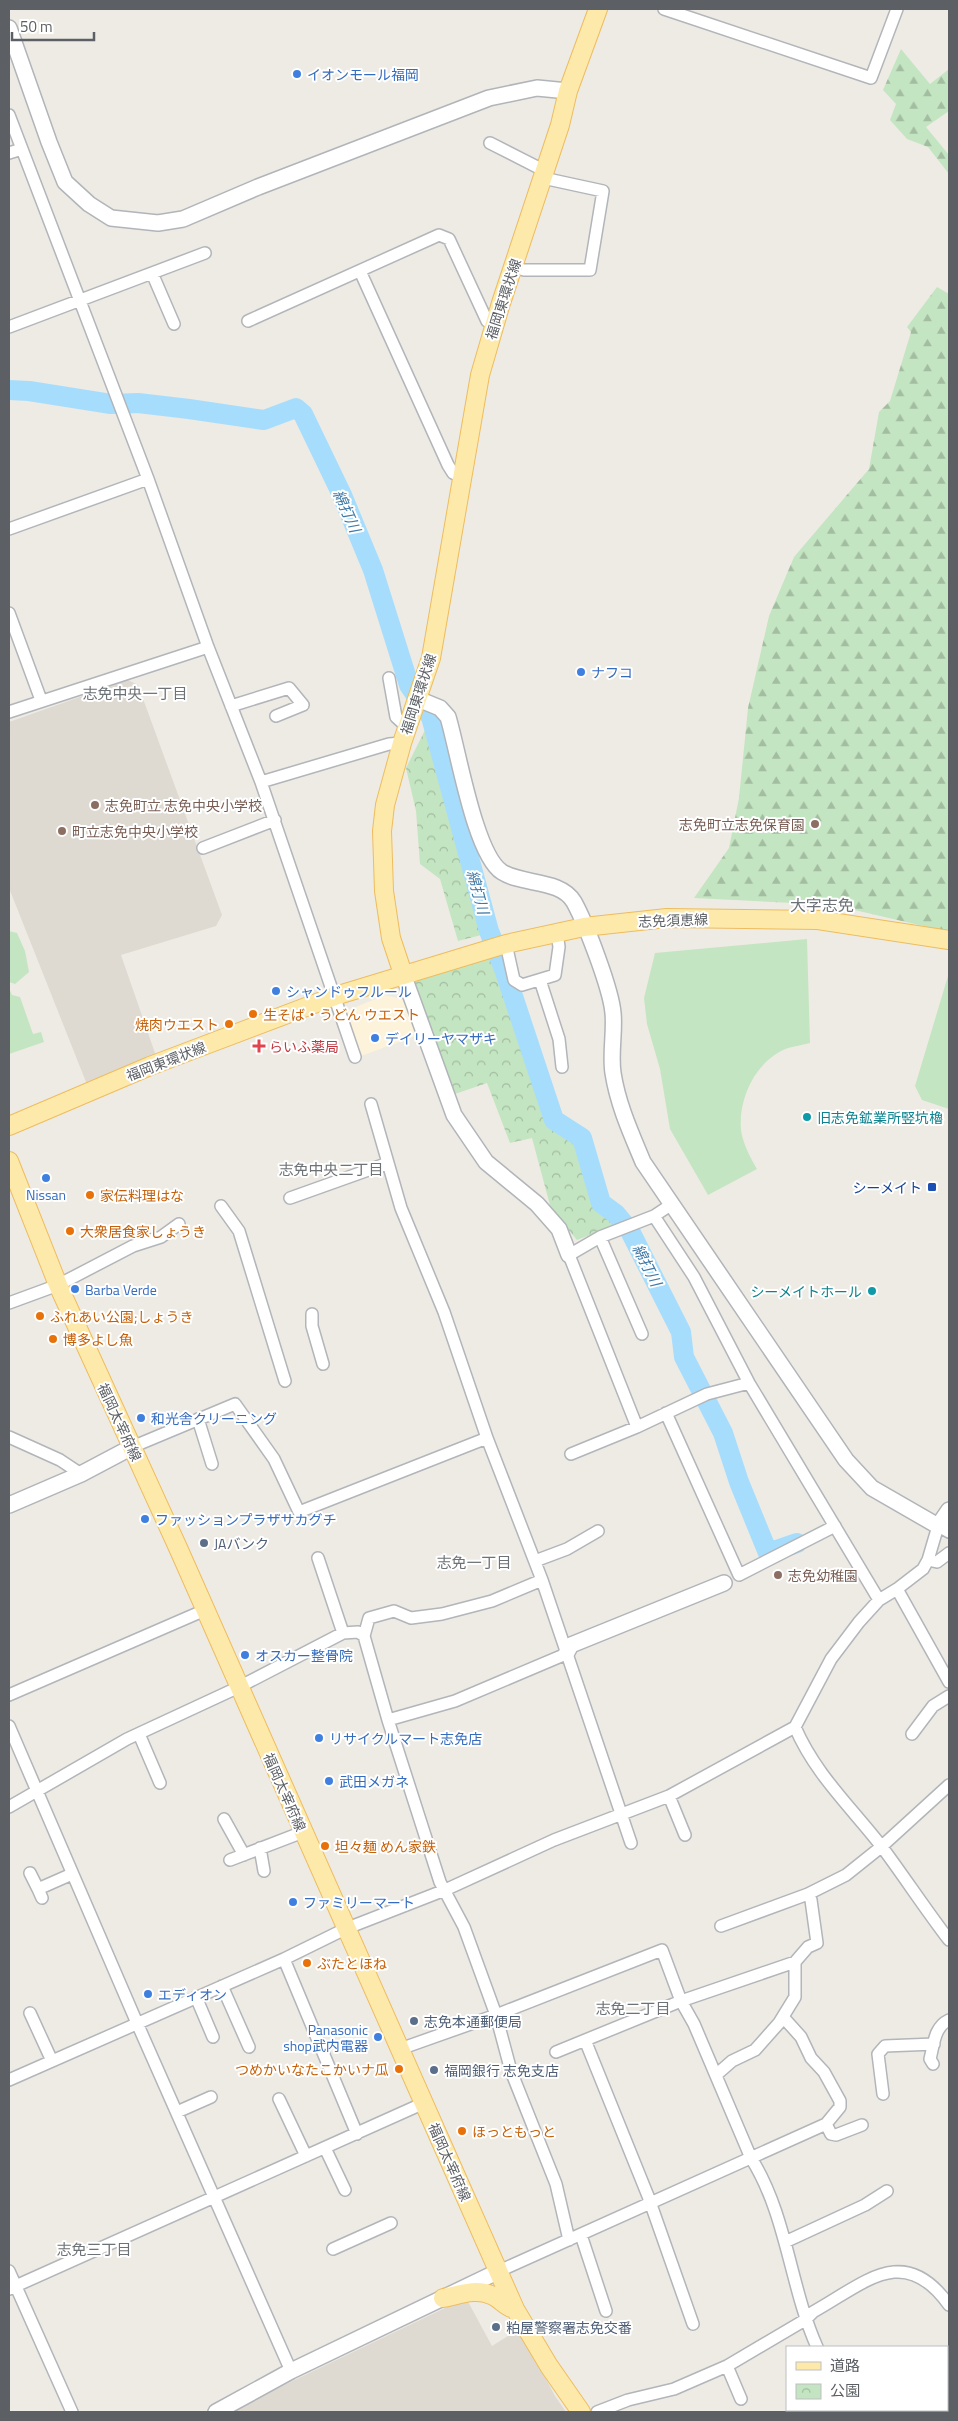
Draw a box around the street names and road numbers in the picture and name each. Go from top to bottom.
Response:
street label: 福岡東環状線 [480,256,526,342]
street label: 福岡東環状線 [395,651,441,737]
street label: 志免須恵線 [638,908,708,932]
street label: 福岡東環状線 [123,1036,209,1086]
street label: 福岡太宰府線 [93,1379,147,1465]
street label: 福岡太宰府線 [258,1749,312,1835]
street label: 福岡太宰府線 [423,2119,477,2205]

